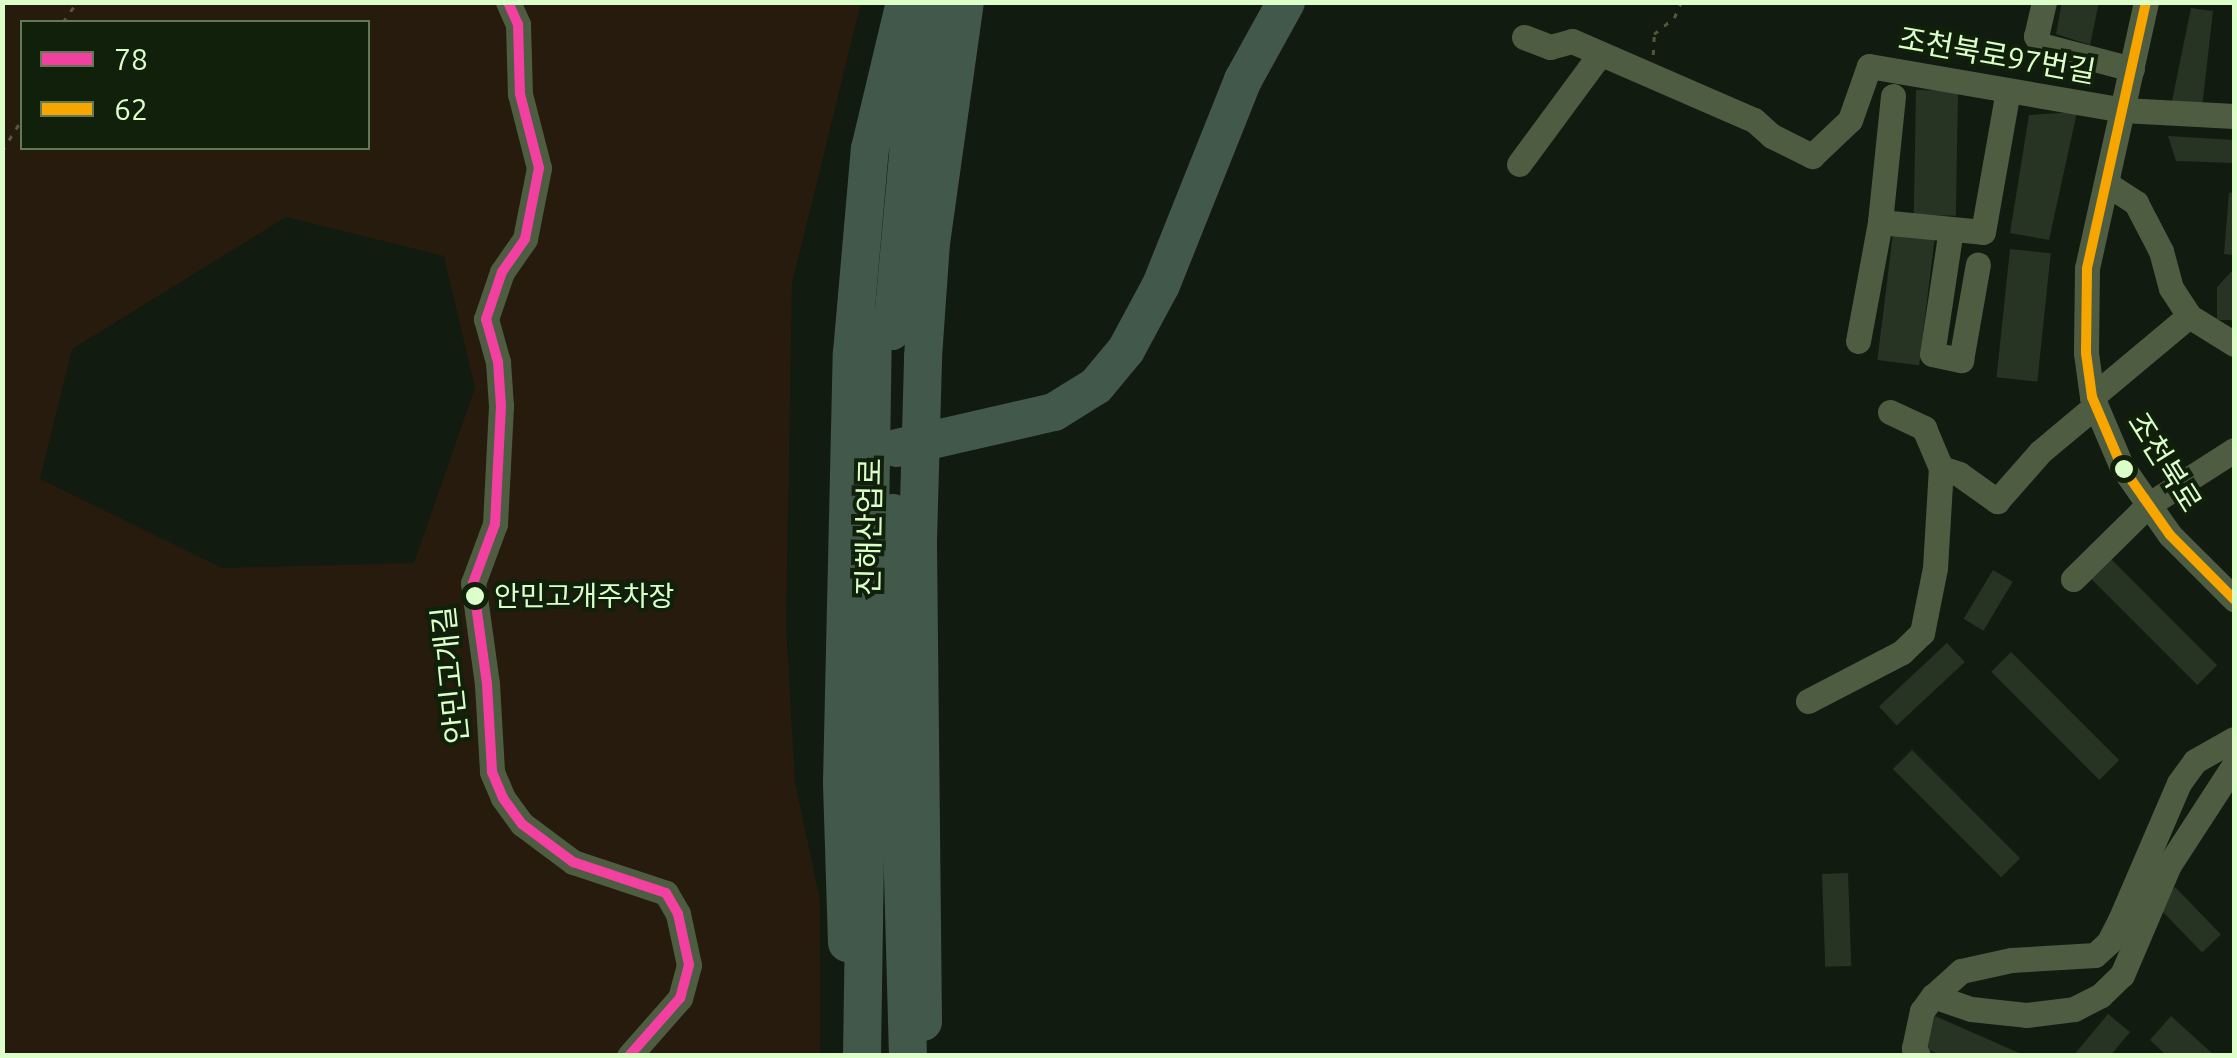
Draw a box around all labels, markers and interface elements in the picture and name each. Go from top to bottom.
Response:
legend [20,20,370,150]
street label: 조천북로97번길 [1896,20,2098,90]
text: 78 [114,42,148,76]
text: 62 [114,92,148,126]
street label: 조천북로 [2120,406,2210,518]
street label: 진해산업로 [850,458,888,596]
unlabelled marker [2114,459,2134,479]
place label: 안민고개주차장 [494,579,674,613]
marker: 안민고개주차장 [465,586,485,606]
street label: 안민고개길 [425,604,475,746]

